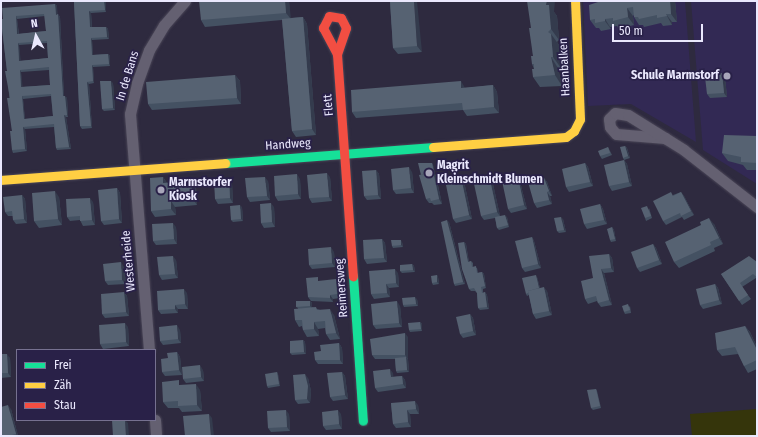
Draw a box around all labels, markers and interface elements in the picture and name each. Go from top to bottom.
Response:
north arrow [16,16,56,56]
scale bar [614,16,705,42]
text: N [30,17,38,31]
text: 50 m [619,24,643,38]
street label: Haanbalken [556,38,574,96]
street label: In de Bans [114,49,142,103]
place label: Schule Marmstorf [631,69,719,83]
marker: Schule Marmstorf [722,71,732,81]
street label: Flett [321,93,337,117]
street label: Handweg [265,136,311,154]
place label: Magrit Kleinschmidt Blumen [437,159,543,187]
marker: Magrit Kleinschmidt Blumen [424,168,434,178]
place label: Marmstorfer Kiosk [169,176,232,204]
marker: Marmstorfer Kiosk [156,185,166,195]
street label: Westerheide [119,230,139,292]
street label: Reimersweg [333,258,351,318]
legend [16,349,156,421]
text: Frei [54,358,72,372]
text: Zäh [54,378,72,392]
text: Stau [54,398,76,412]

